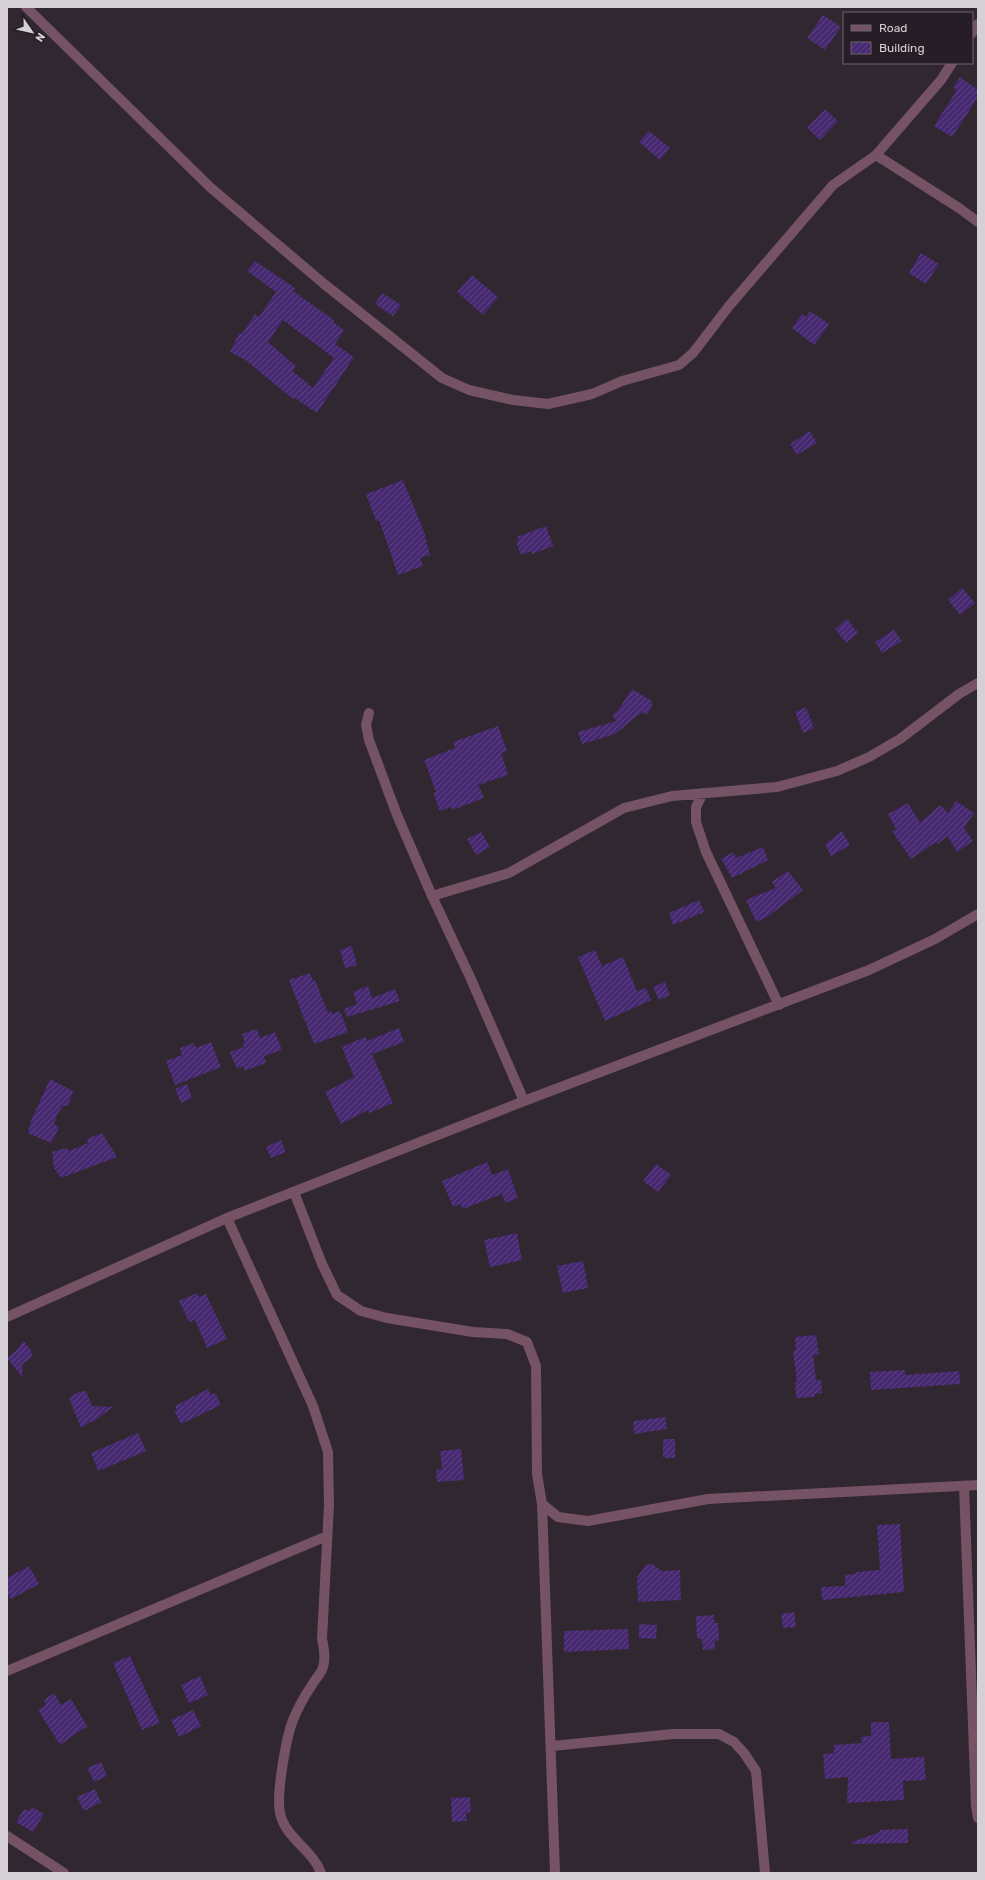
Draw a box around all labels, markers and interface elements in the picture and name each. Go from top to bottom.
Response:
north arrow [12,12,52,52]
legend [843,12,973,64]
text: Road [879,21,907,35]
text: N [32,30,47,44]
text: Building [879,41,925,55]

